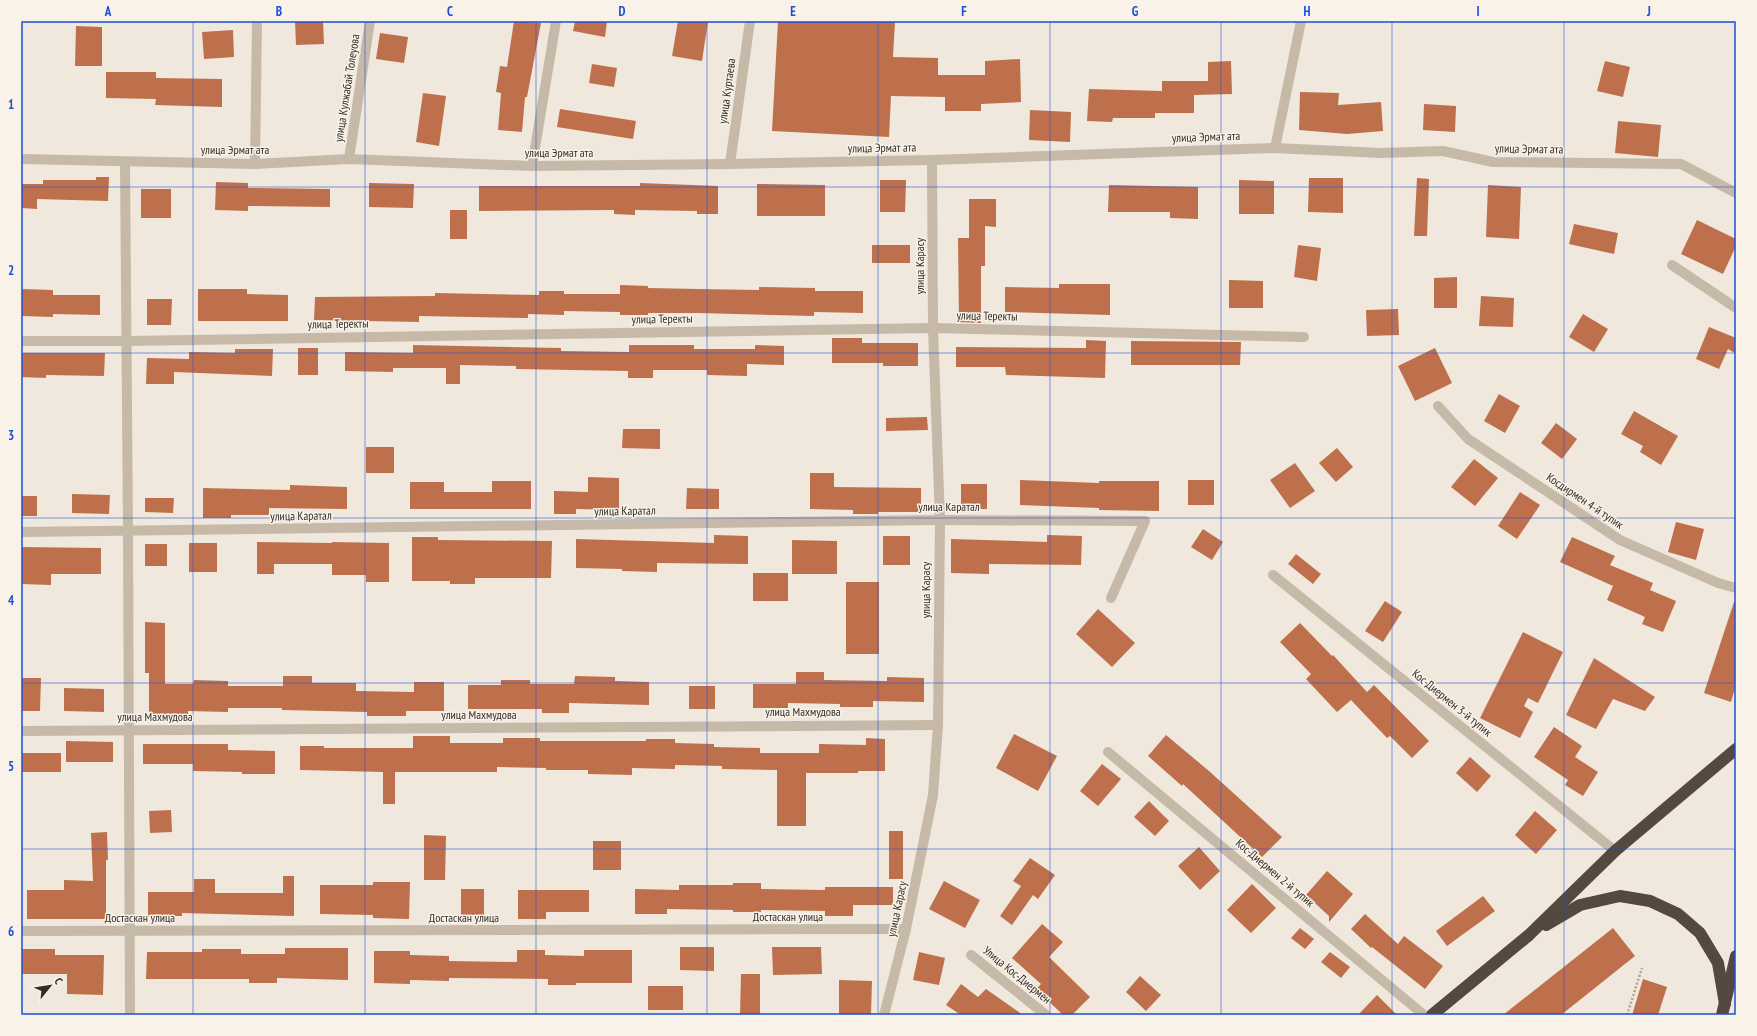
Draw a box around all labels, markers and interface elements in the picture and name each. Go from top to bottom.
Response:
text: A [104,3,112,20]
text: B [276,3,282,20]
text: C [447,3,453,20]
text: D [619,3,626,20]
text: E [790,3,796,20]
text: F [961,3,967,20]
text: G [1132,3,1139,20]
text: H [1304,3,1311,20]
text: I [1476,3,1480,20]
text: J [1646,3,1651,20]
street label: улица Кулжабай Толеуова [331,33,362,143]
street label: улица Куртаева [714,57,739,125]
text: 1 [8,96,14,113]
street label: улица Эрмат ата [1171,128,1241,145]
street label: улица Эрмат ата [848,139,917,156]
street label: улица Эрмат ата [1495,140,1564,157]
street label: улица Эрмат ата [201,142,269,157]
street label: улица Эрмат ата [525,145,593,160]
street label: улица Карасу [912,237,927,294]
text: 2 [8,262,14,279]
street label: улица Теректы [956,307,1018,324]
street label: улица Теректы [631,310,693,327]
street label: улица Теректы [307,315,369,332]
text: 3 [8,427,14,444]
street label: Косдирмен 4-й тупик [1544,469,1627,532]
street label: улица Каратал [918,499,980,514]
street label: улица Каратал [594,502,656,519]
street label: улица Каратал [270,507,332,524]
street label: улица Карасу [918,561,933,618]
text: 4 [8,592,15,609]
street label: Кос-Диермен 3-й тупик [1409,666,1496,740]
street label: улица Махмудова [765,704,841,719]
street label: улица Махмудова [441,707,517,722]
street label: улица Махмудова [117,709,193,724]
text: 5 [8,758,14,775]
street label: Кос-Диермен 2-й тупик [1233,835,1318,910]
street label: улица Карасу [883,879,910,938]
street label: Достаскан улица [753,909,823,924]
street label: Достаскан улица [105,910,175,925]
street label: Достаскан улица [429,910,499,925]
text: 6 [8,923,14,940]
street label: Улица Кос-Диермен [980,943,1054,1007]
north arrow [30,966,70,1006]
text: С [51,975,66,987]

